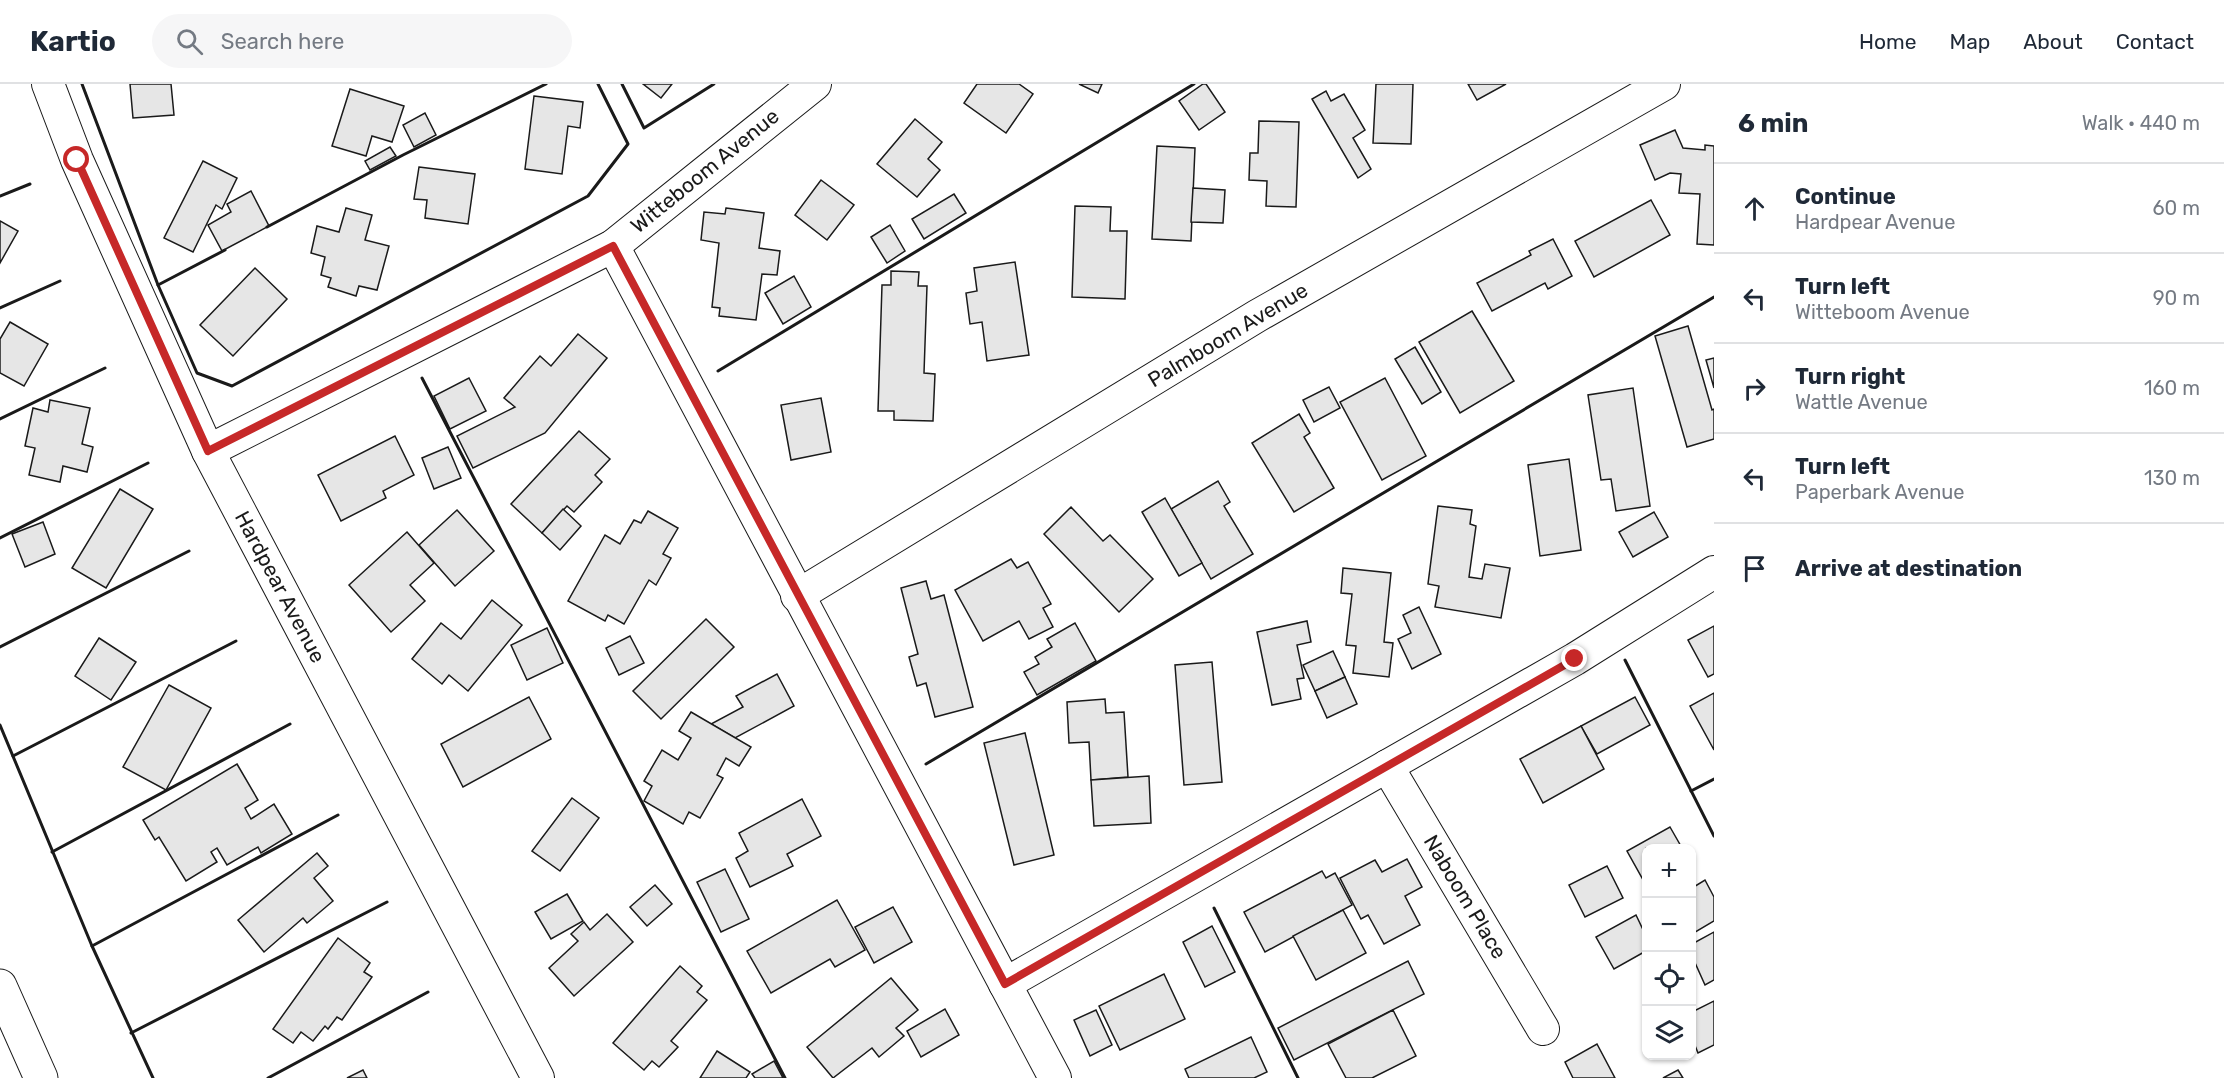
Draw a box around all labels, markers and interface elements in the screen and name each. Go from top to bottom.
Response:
search box [152,14,572,68]
text: Kartio [30,25,116,58]
icon: search [173,25,206,58]
text: Search here [221,28,344,55]
text: Home [1859,29,1916,54]
text: Map [1949,29,1990,54]
text: About [2023,29,2083,54]
text: Contact [2116,29,2194,54]
street label: Witteboom Avenue [626,103,784,238]
text: 6 min [1738,108,1808,139]
text: Walk · 440 m [2082,111,2200,135]
route start [63,146,89,172]
text: Continue [1795,183,1896,210]
icon: ahead [1738,192,1771,225]
text: 60 m [2153,196,2200,220]
text: Hardpear Avenue [1795,210,1955,234]
text: Turn left [1795,273,1890,300]
street label: Palmboom Avenue [1143,277,1312,392]
icon: left [1738,282,1771,315]
text: 90 m [2153,286,2200,310]
text: Witteboom Avenue [1795,300,1970,324]
text: Turn right [1795,363,1905,390]
icon: right [1738,372,1771,405]
text: 160 m [2144,376,2200,400]
text: Wattle Avenue [1795,390,1928,414]
text: Turn left [1795,453,1890,480]
icon: left [1738,462,1771,495]
text: 130 m [2144,466,2200,490]
text: Paperbark Avenue [1795,480,1965,504]
street label: Hardpear Avenue [230,507,331,667]
icon: arrive [1738,552,1771,585]
text: Arrive at destination [1795,555,2022,582]
route end [1561,645,1587,671]
street label: Naboom Place [1419,830,1512,963]
map controls [1642,844,1696,1060]
button: + [1642,844,1696,898]
button: − [1642,898,1696,952]
button: locate [1642,952,1696,1006]
button: layers [1642,1006,1696,1060]

